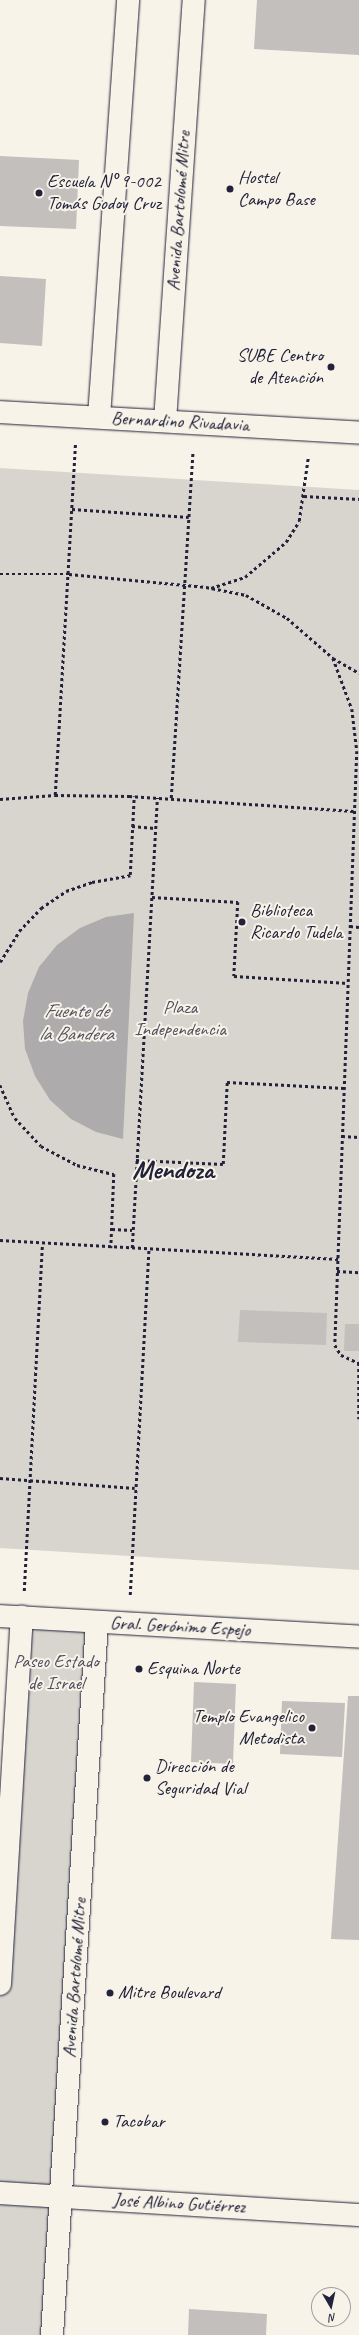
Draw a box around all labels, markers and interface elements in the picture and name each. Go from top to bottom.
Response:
street label: Avenida Bartolomé Mitre [162,130,196,292]
place label: Hostel Campo Base [238,167,315,211]
place label: Escuela N° 9-002 Tomás Godoy Cruz [47,171,161,215]
marker: Hostel Campo Base [225,184,235,194]
marker: Escuela N° 9-002 Tomás Godoy Cruz [34,188,44,198]
place label: SUBE Centro de Atención [237,345,323,389]
marker: SUBE Centro de Atención [326,362,336,372]
street label: Bernardino Rivadavia [111,407,249,437]
place label: Biblioteca Ricardo Tudela [250,900,342,944]
marker: Biblioteca Ricardo Tudela [237,917,247,927]
park label: Plaza Independencia [134,997,226,1041]
water label: Fuente de la Bandera [39,999,113,1046]
district label: Mendoza [132,1154,214,1186]
street label: Gral. Gerónimo Espejo [109,1612,251,1642]
park label: Paseo Estado de Israel [13,1651,99,1695]
place label: Esquina Norte [147,1658,240,1680]
marker: Esquina Norte [134,1664,144,1674]
place label: Templo Evangelico Metodista [193,1706,304,1750]
marker: Templo Evangelico Metodista [307,1723,317,1733]
place label: Dirección de Seguridad Vial [155,1756,246,1800]
marker: Dirección de Seguridad Vial [142,1773,152,1783]
street label: Avenida Bartolomé Mitre [58,1897,92,2059]
place label: Mitre Boulevard [118,1982,221,2004]
marker: Mitre Boulevard [105,1988,115,1998]
place label: Tacobar [113,2111,165,2133]
marker: Tacobar [100,2117,110,2127]
street label: José Albino Gutiérrez [112,2189,246,2219]
north arrow [311,2287,351,2327]
text: N [328,2310,337,2325]

